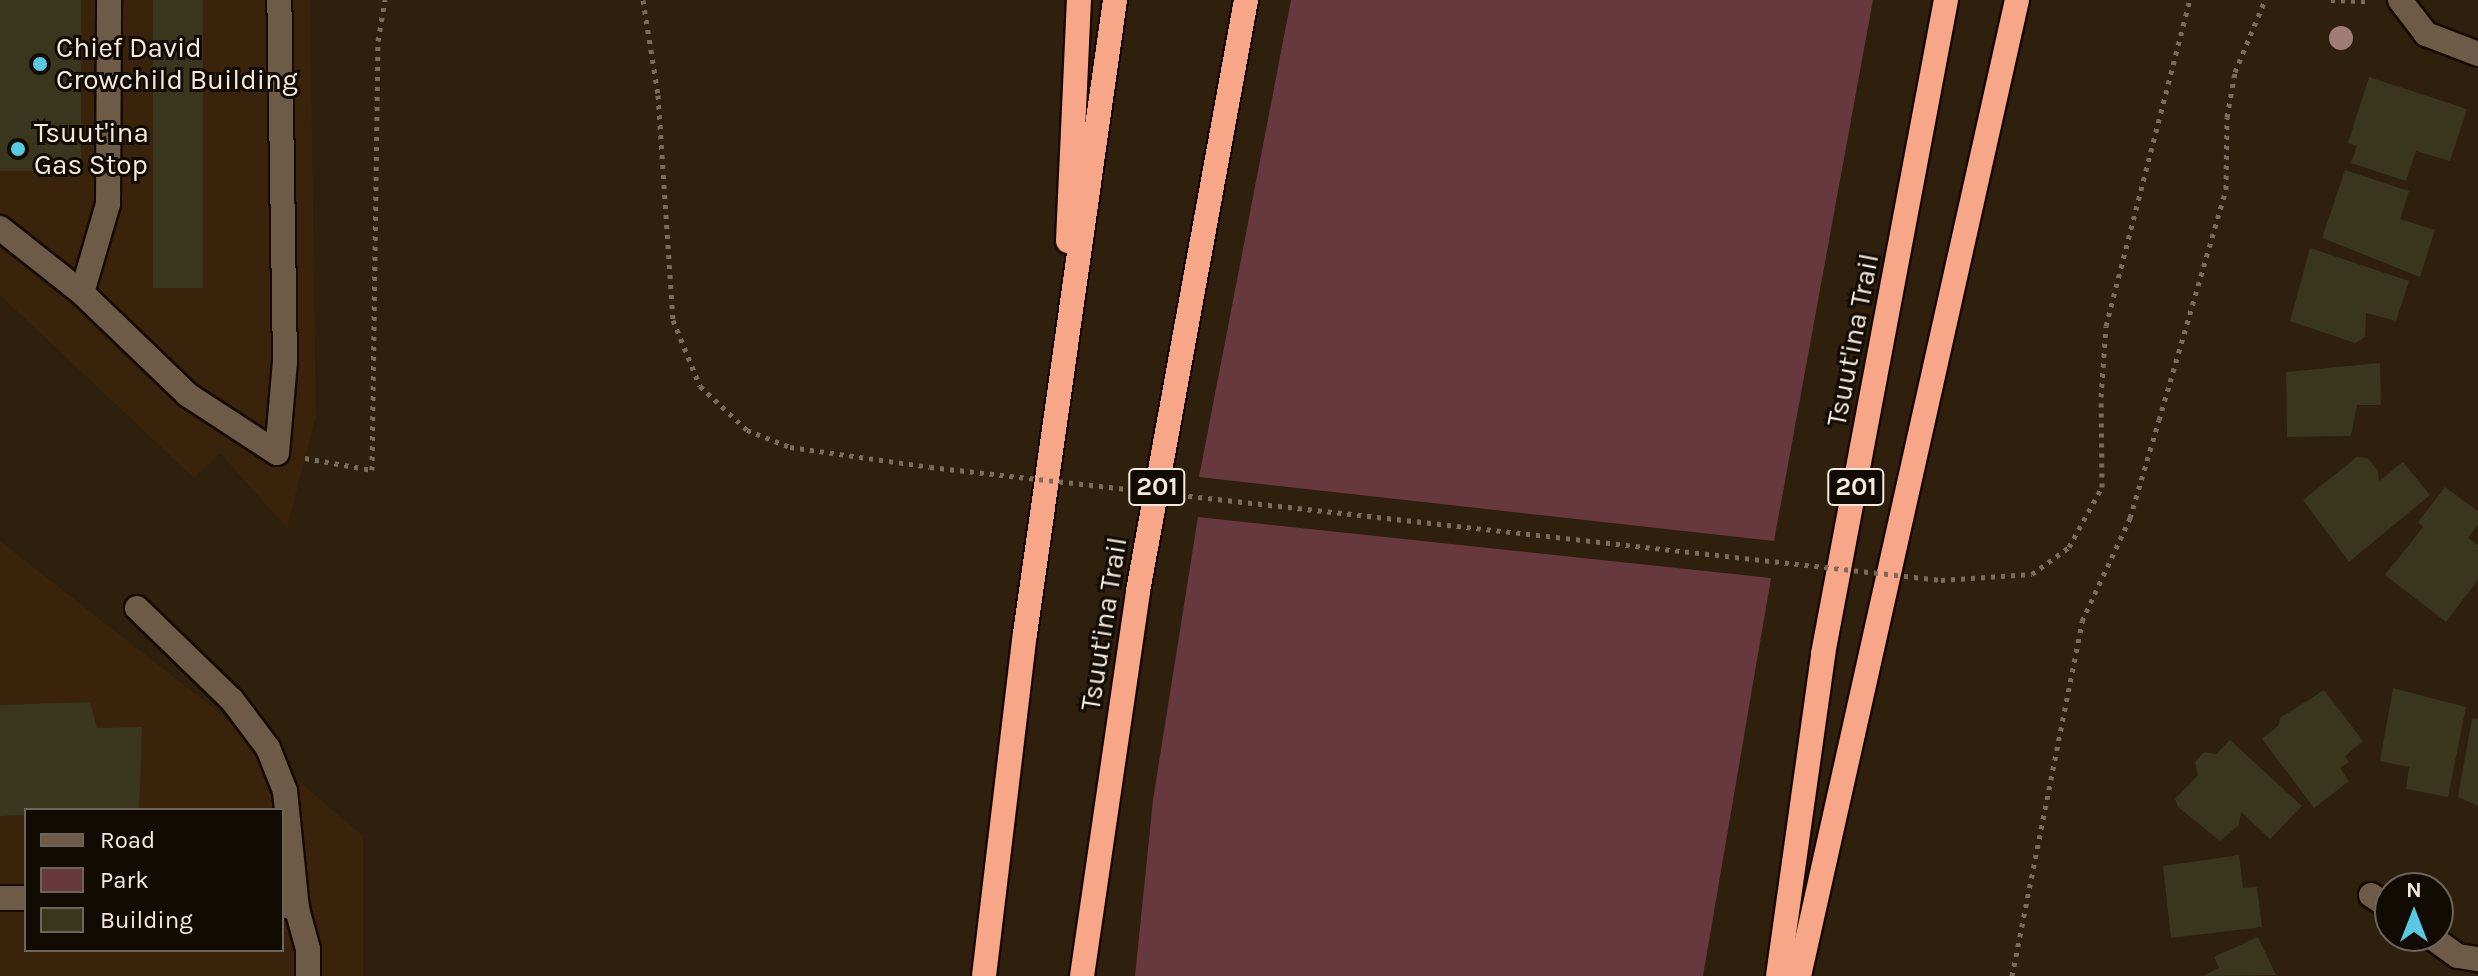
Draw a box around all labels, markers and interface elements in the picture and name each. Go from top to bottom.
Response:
place label: Chief David Crowchild Building [56,31,298,97]
marker: Chief David Crowchild Building [31,55,49,73]
place label: Tsuut'ina Gas Stop [34,116,149,182]
marker: Tsuut'ina Gas Stop [9,140,27,158]
street label: Tsuut'ina Trail [1820,251,1886,429]
road number: 201 [1127,465,1187,509]
road number: 201 [1826,465,1886,509]
street label: Tsuut'ina Trail [1074,535,1134,713]
legend [24,808,284,952]
text: Road [100,826,155,854]
text: Park [100,866,149,894]
north arrow [2374,872,2454,952]
text: N [2406,877,2422,903]
text: Building [100,906,193,934]

